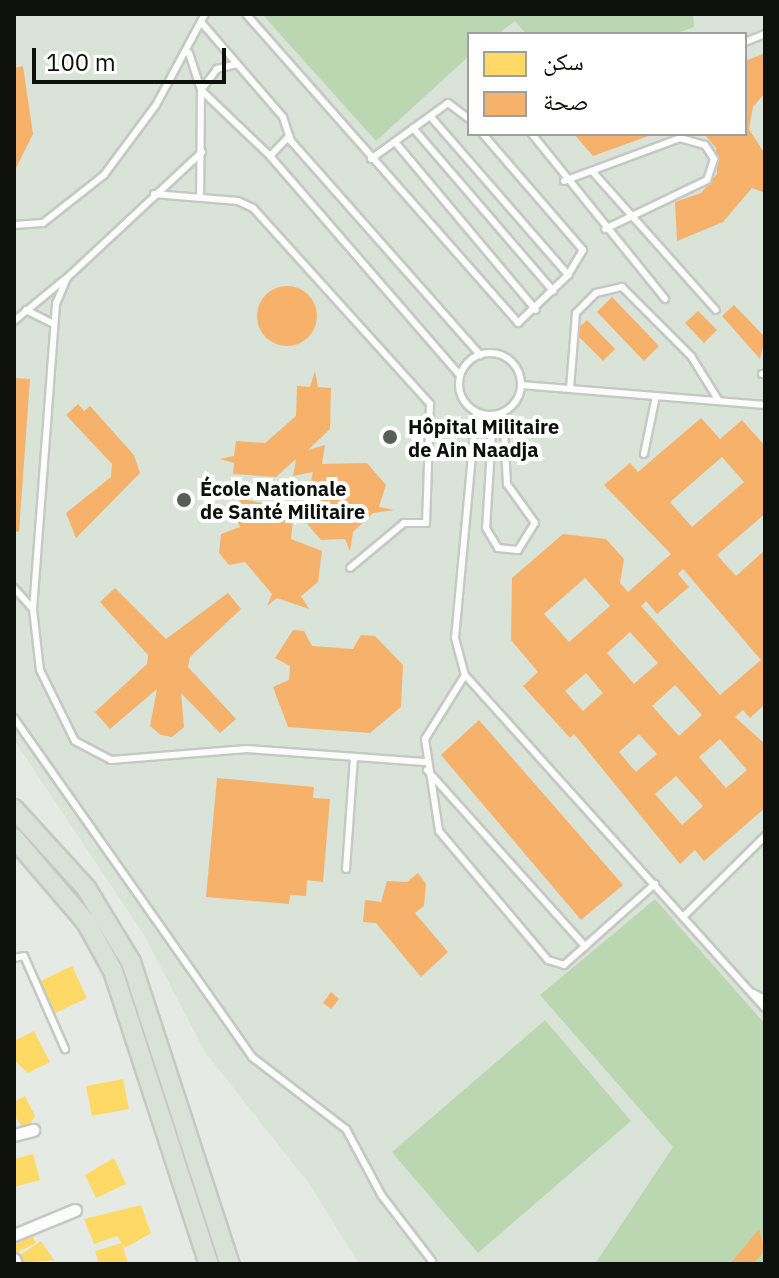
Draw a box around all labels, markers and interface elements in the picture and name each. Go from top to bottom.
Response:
scale bar [36,32,230,82]
legend [467,32,747,136]
text: سكن [543,45,584,77]
text: 100 m [46,46,116,78]
text: صحة [543,85,589,117]
place label: Hôpital Militaire de Ain Naadja [408,414,559,461]
marker: Hôpital Militaire de Ain Naadja [379,426,401,448]
place label: École Nationale de Santé Militaire [200,476,365,523]
marker: École Nationale de Santé Militaire [175,491,193,509]

